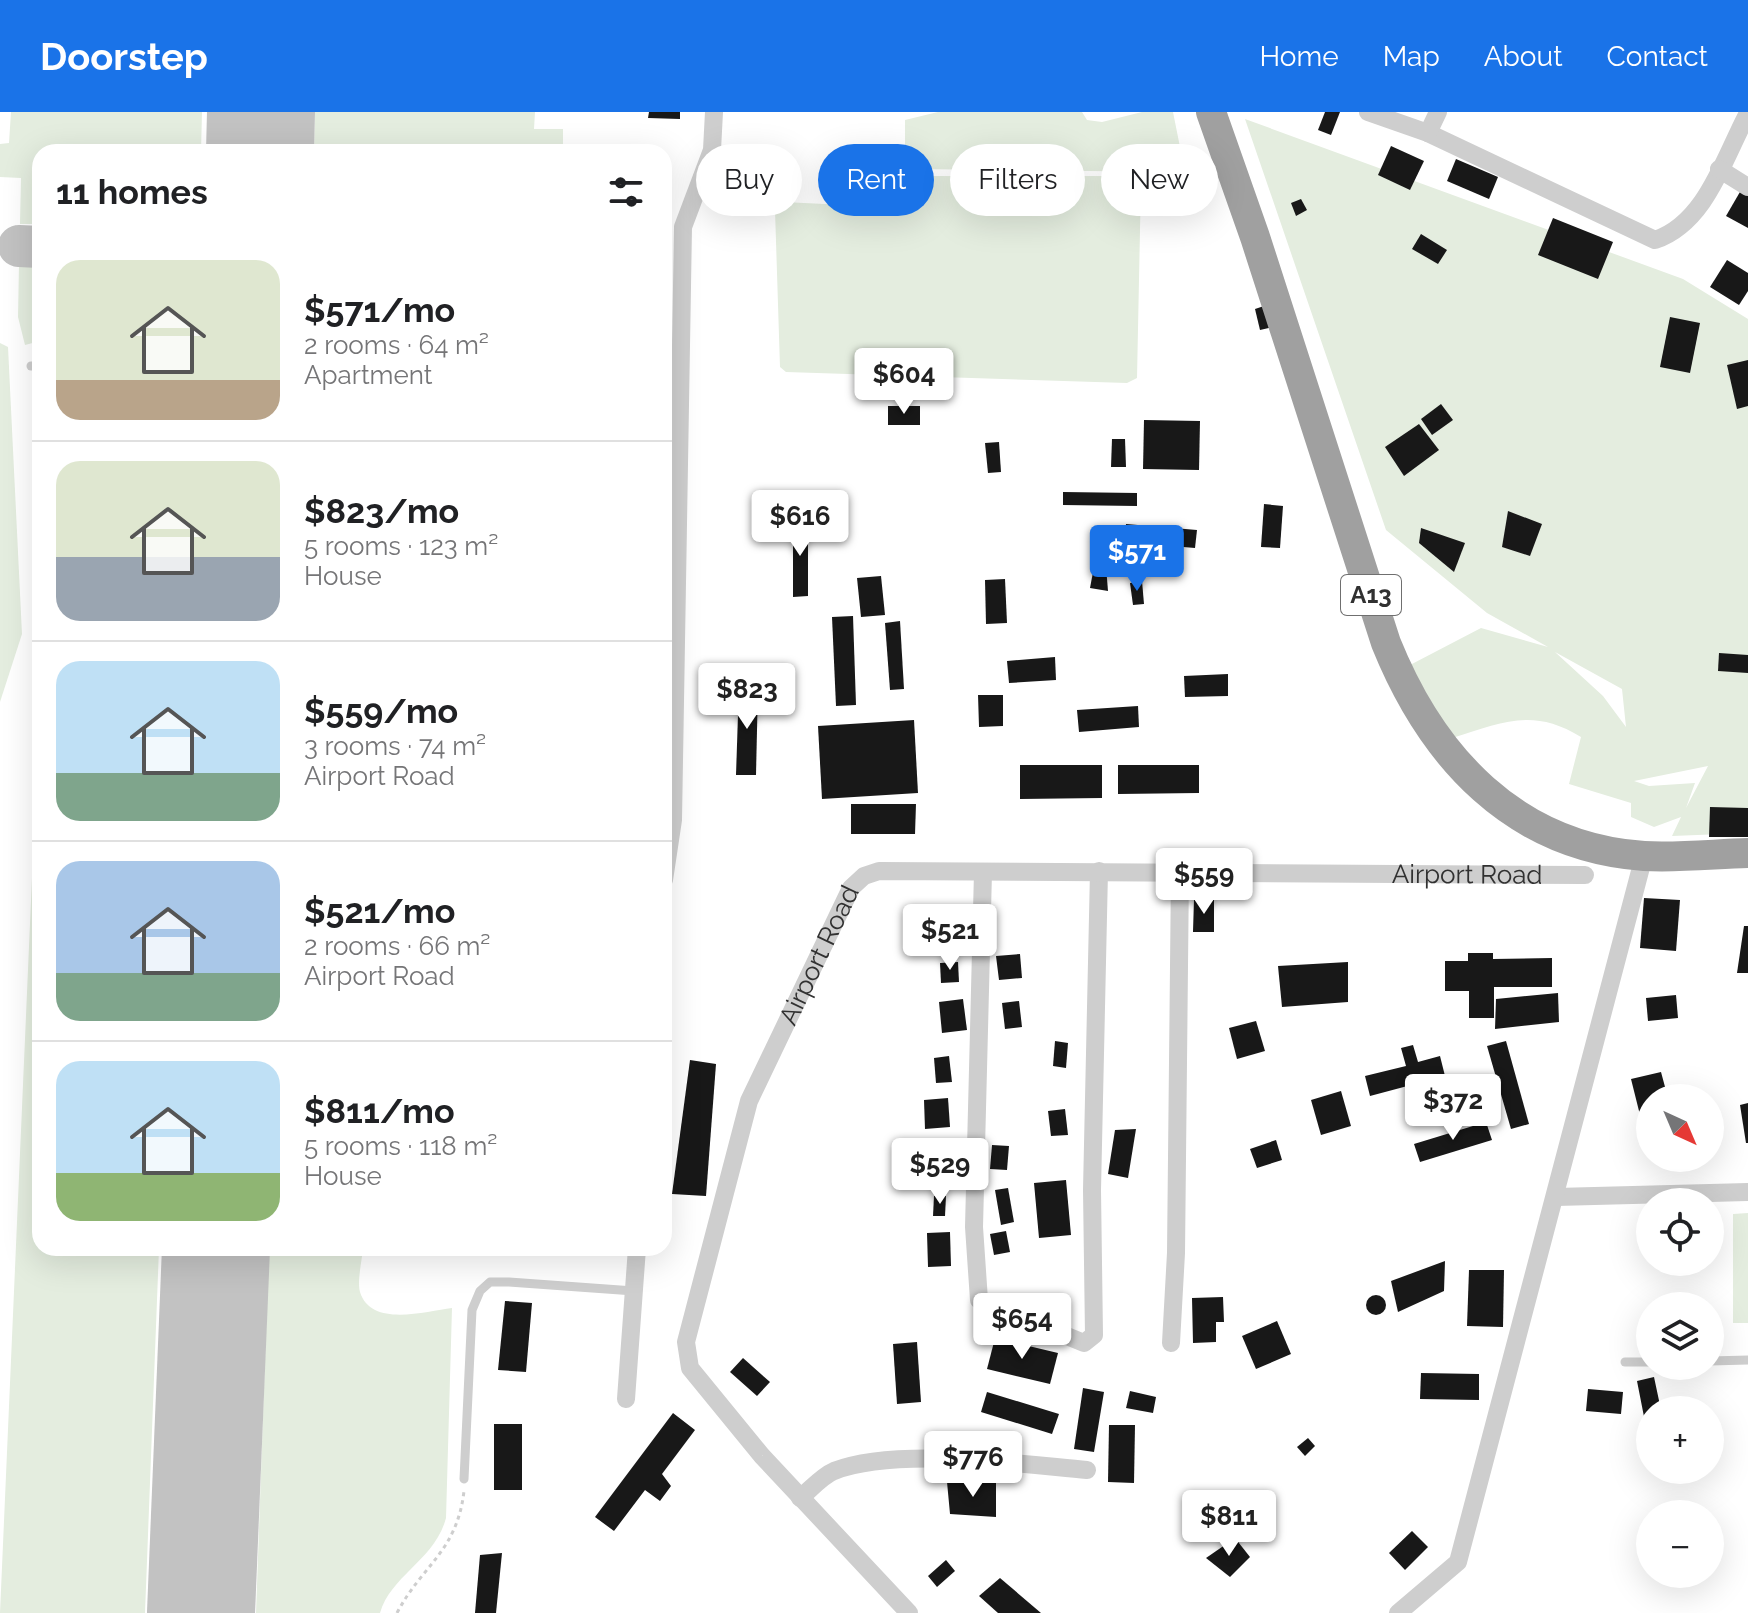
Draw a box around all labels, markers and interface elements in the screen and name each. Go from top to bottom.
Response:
text: Doorstep [40,34,208,79]
text: Home [1259,40,1339,73]
text: Map [1383,40,1440,73]
text: About [1484,40,1563,73]
text: Contact [1607,40,1708,73]
chip: Buy [696,144,802,216]
chip: Rent [818,144,934,216]
chip: Filters [950,144,1085,216]
chip: New [1101,144,1218,216]
icon: filters [604,170,648,214]
text: 11 homes [56,172,208,212]
text: $571/mo [304,290,455,330]
icon: home [120,292,216,388]
text: 2 rooms · 64 m² [304,330,489,360]
pin: $604 [857,348,951,416]
text: $604 [872,359,936,389]
text: Apartment [304,360,433,390]
pin: $616 [753,490,847,558]
text: $823/mo [304,491,459,531]
icon: home [120,493,216,589]
text: $616 [770,501,830,531]
pin: $571 [1090,525,1184,593]
text: 5 rooms · 123 m² [304,531,498,561]
text: $571 [1108,536,1166,566]
text: House [304,561,382,591]
road number: A13 [1341,575,1401,615]
pin: $823 [700,663,794,731]
text: $823 [716,674,778,704]
text: $559/mo [304,691,458,731]
icon: home [120,693,216,789]
text: 3 rooms · 74 m² [304,731,486,761]
text: Airport Road [304,761,455,791]
pin: $559 [1157,848,1251,916]
text: $559 [1174,859,1234,889]
street label: Airport Road [1392,859,1543,890]
street label: Airport Road [773,881,865,1030]
text: $521/mo [304,891,455,931]
icon: home [120,893,216,989]
pin: $521 [903,904,997,972]
text: $521 [921,915,979,945]
text: 2 rooms · 66 m² [304,931,490,961]
text: Airport Road [304,961,455,991]
pin: $372 [1406,1074,1500,1142]
north arrow [1636,1084,1724,1172]
map controls [1636,1084,1724,1588]
text: $372 [1423,1085,1483,1115]
text: $811/mo [304,1091,455,1131]
icon: home [120,1093,216,1189]
text: 5 rooms · 118 m² [304,1131,497,1161]
pin: $529 [893,1138,987,1206]
text: $529 [910,1149,970,1179]
text: House [304,1161,382,1191]
button: locate [1636,1188,1724,1276]
button: layers [1636,1292,1724,1380]
pin: $654 [975,1293,1069,1361]
text: $654 [991,1304,1053,1334]
button: + [1636,1396,1724,1484]
pin: $776 [926,1431,1020,1499]
text: $776 [942,1442,1004,1472]
pin: $811 [1182,1490,1276,1558]
button: − [1636,1500,1724,1588]
text: $811 [1200,1501,1258,1531]

